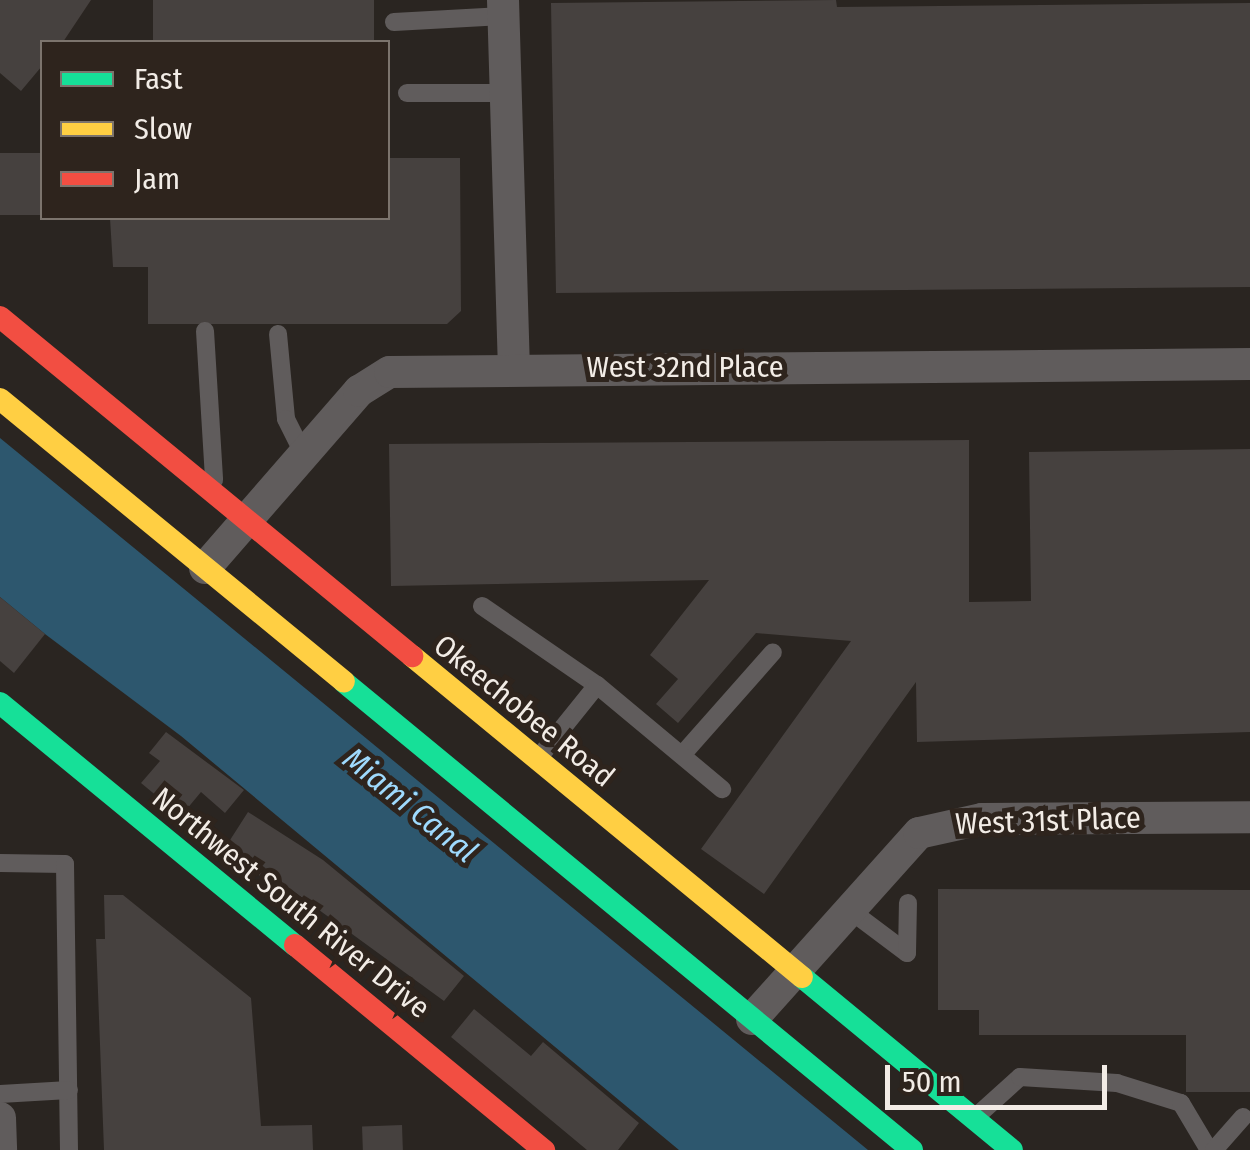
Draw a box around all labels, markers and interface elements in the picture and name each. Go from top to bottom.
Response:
legend [40,40,390,220]
text: Fast [134,61,182,97]
text: Slow [134,111,192,147]
text: Jam [134,161,180,197]
street label: West 32nd Place [586,349,784,385]
street label: Okeechobee Road [427,627,621,795]
water label: Miami Canal [335,739,485,871]
street label: Northwest South River Drive [145,780,437,1026]
street label: West 31st Place [955,800,1141,842]
scale bar [890,1045,1112,1107]
text: 50 m [902,1064,962,1100]

